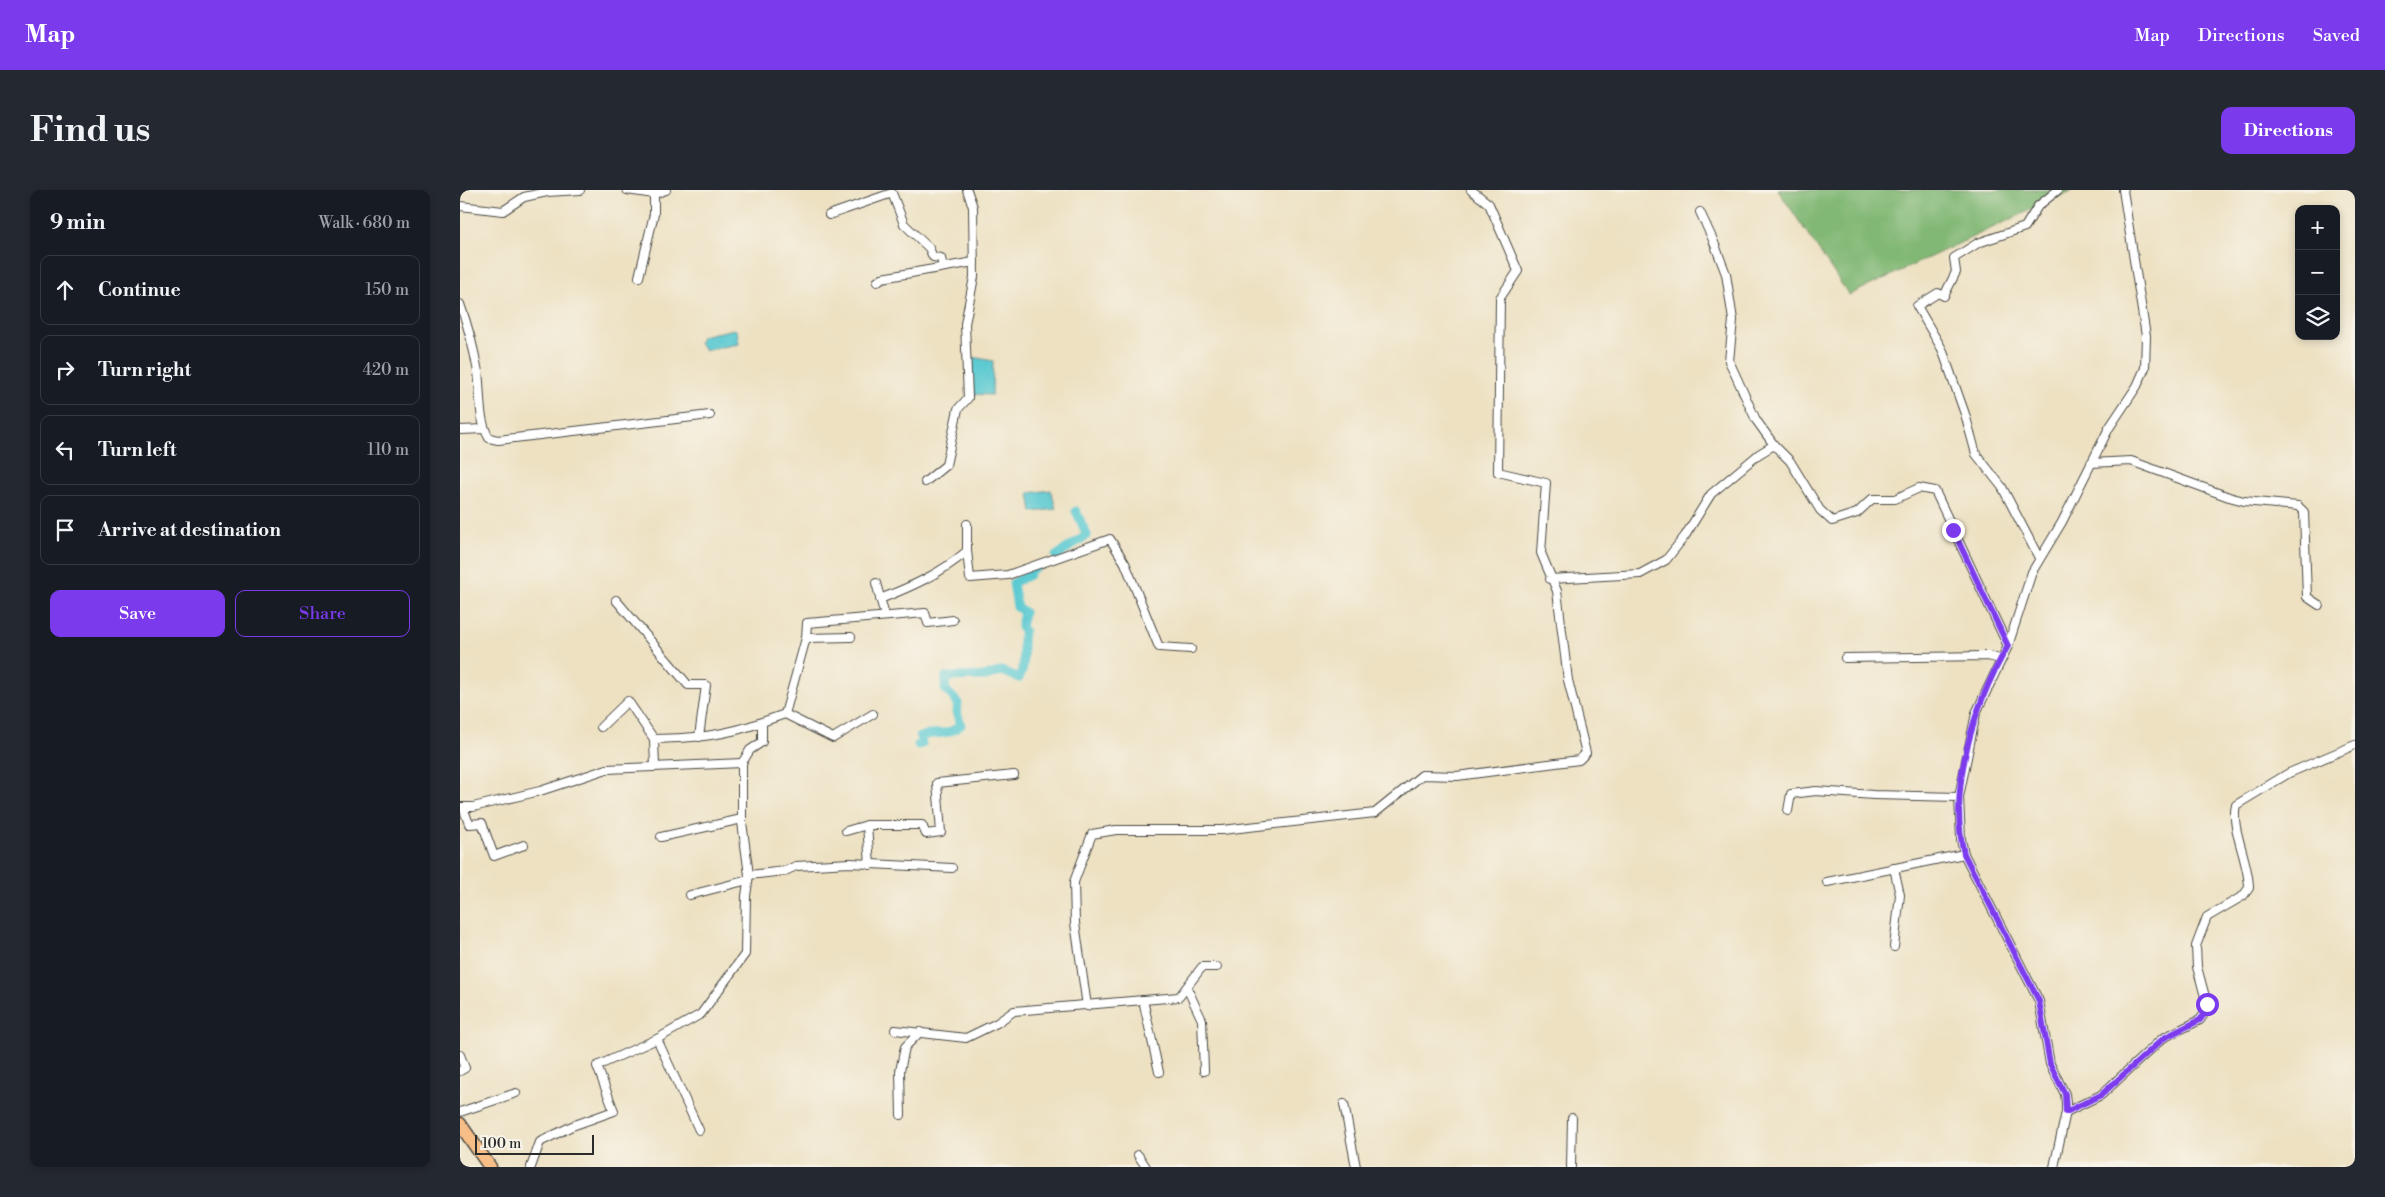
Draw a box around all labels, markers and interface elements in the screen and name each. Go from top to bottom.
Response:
text: Map [25,20,75,50]
text: Map [2134,24,2170,47]
text: Directions [2198,24,2285,47]
text: Saved [2313,24,2360,47]
button: Directions [2221,107,2355,154]
text: Find us [30,109,150,152]
map controls [2295,205,2340,340]
button: + [2295,205,2340,250]
text: 9 min [50,210,105,236]
text: Walk · 680 m [319,213,410,233]
button: − [2295,250,2340,295]
icon: ahead [51,276,79,304]
text: Continue [98,278,181,302]
text: 150 m [365,280,409,300]
button: layers [2295,295,2340,340]
icon: right [51,356,79,384]
text: Turn right [98,358,191,382]
text: 420 m [362,360,409,380]
icon: left [51,436,79,464]
text: Turn left [98,438,177,462]
text: 110 m [367,440,409,460]
icon: arrive [51,516,79,544]
text: Arrive at destination [98,518,281,542]
route end [1942,519,1965,542]
button: Save [50,590,225,637]
button: Share [235,590,410,637]
route start [2196,993,2219,1016]
scale bar [475,1132,594,1155]
text: 100 m [482,1135,521,1153]

